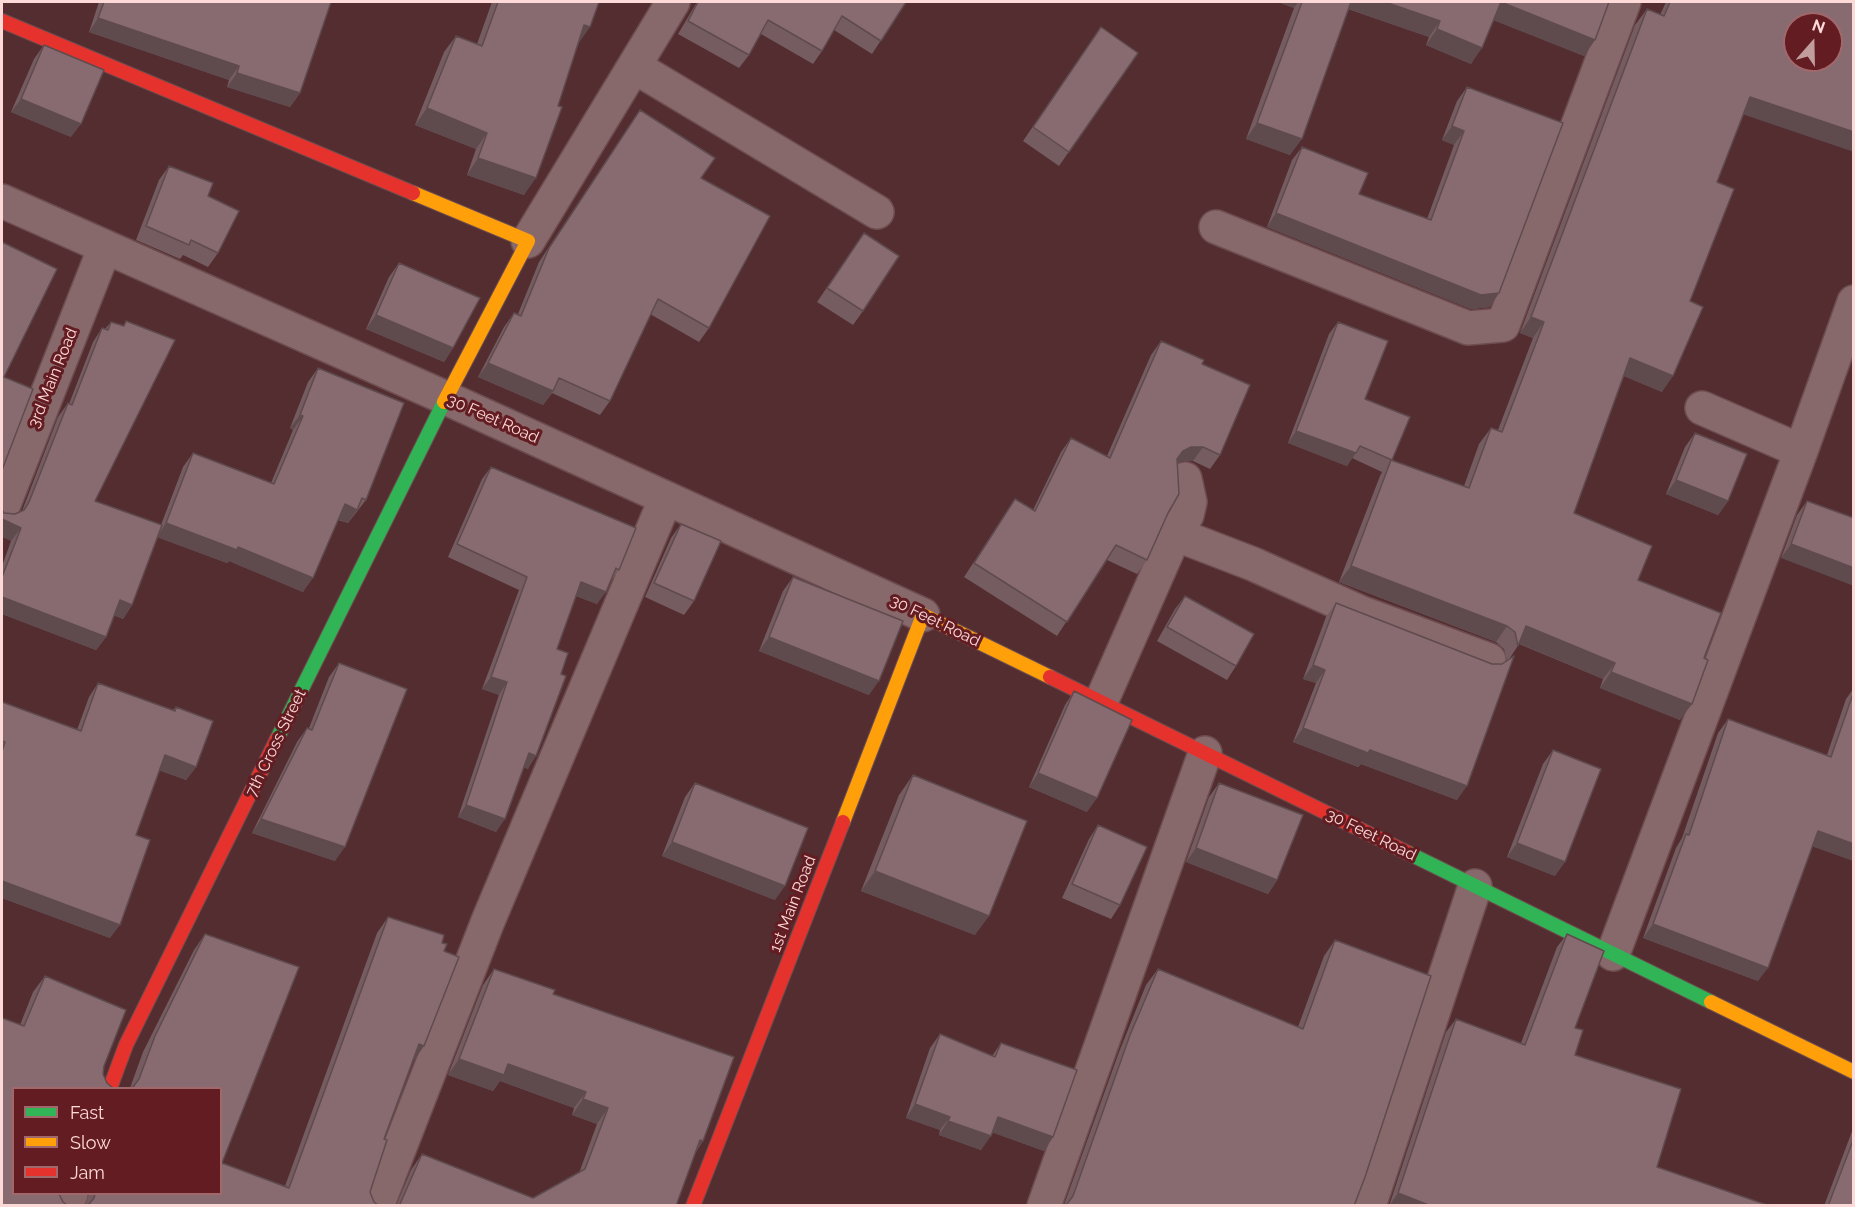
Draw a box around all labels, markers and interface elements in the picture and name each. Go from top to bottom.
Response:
north arrow [1783,12,1843,72]
text: N [1810,15,1828,38]
street label: 3rd Main Road [24,325,82,431]
street label: 30 Feet Road [444,390,542,448]
street label: 30 Feet Road [887,591,983,651]
street label: 7th Cross Street [242,686,310,800]
street label: 30 Feet Road [1323,805,1419,865]
street label: 1st Main Road [766,853,820,955]
legend [12,1087,222,1195]
text: Fast [70,1102,104,1123]
text: Slow [70,1132,111,1153]
text: Jam [70,1162,105,1183]

